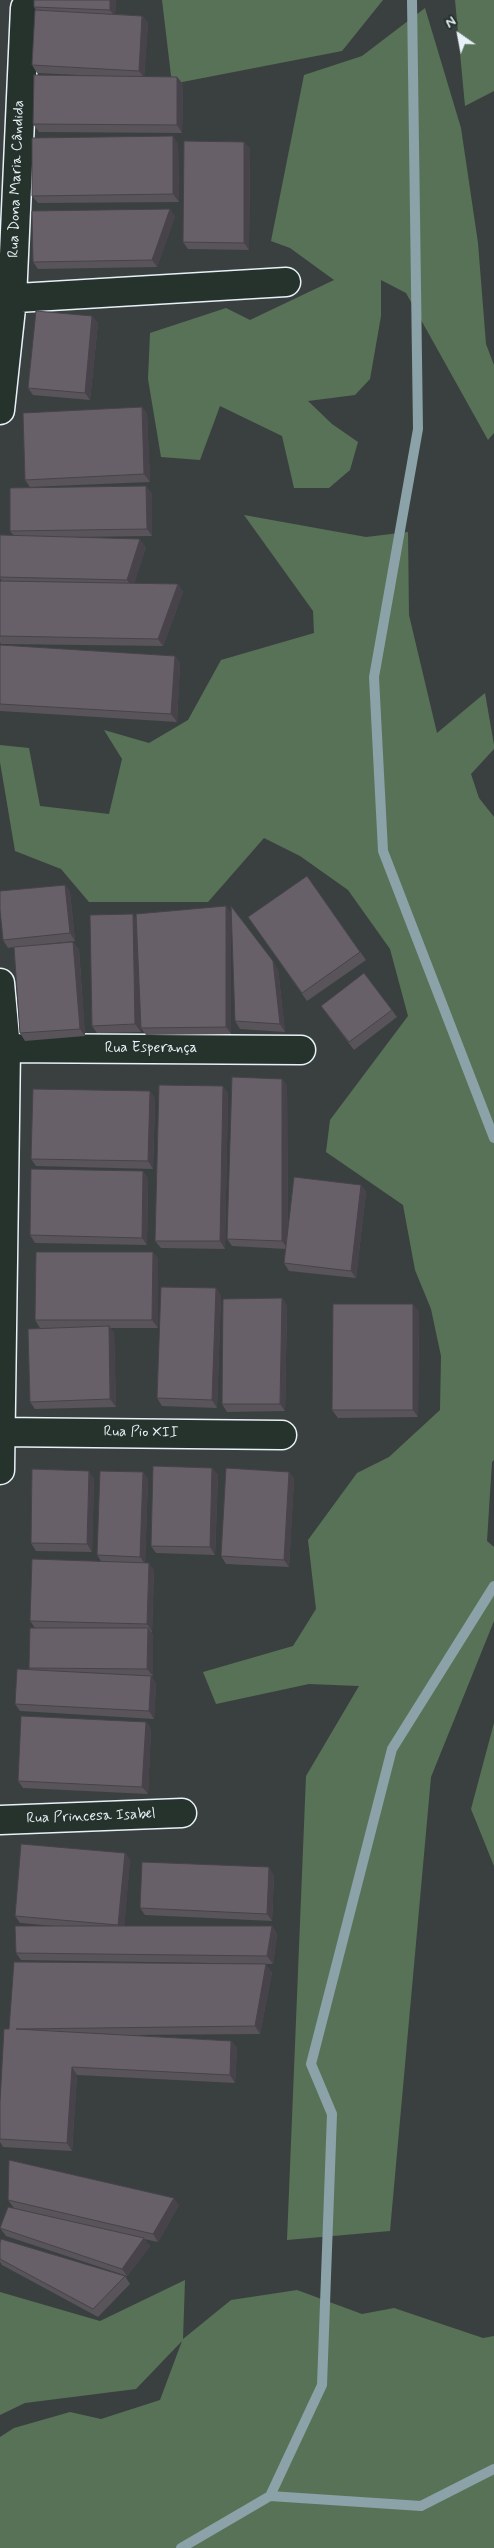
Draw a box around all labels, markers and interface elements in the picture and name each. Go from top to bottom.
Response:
north arrow [434,10,484,60]
text: N [442,12,460,33]
street label: Rua Dona Maria Cândida [5,100,29,258]
street label: Rua Esperança [105,1040,197,1058]
street label: Rua Pio XII [103,1423,179,1443]
street label: Rua Princesa Isabel [26,1806,156,1828]

